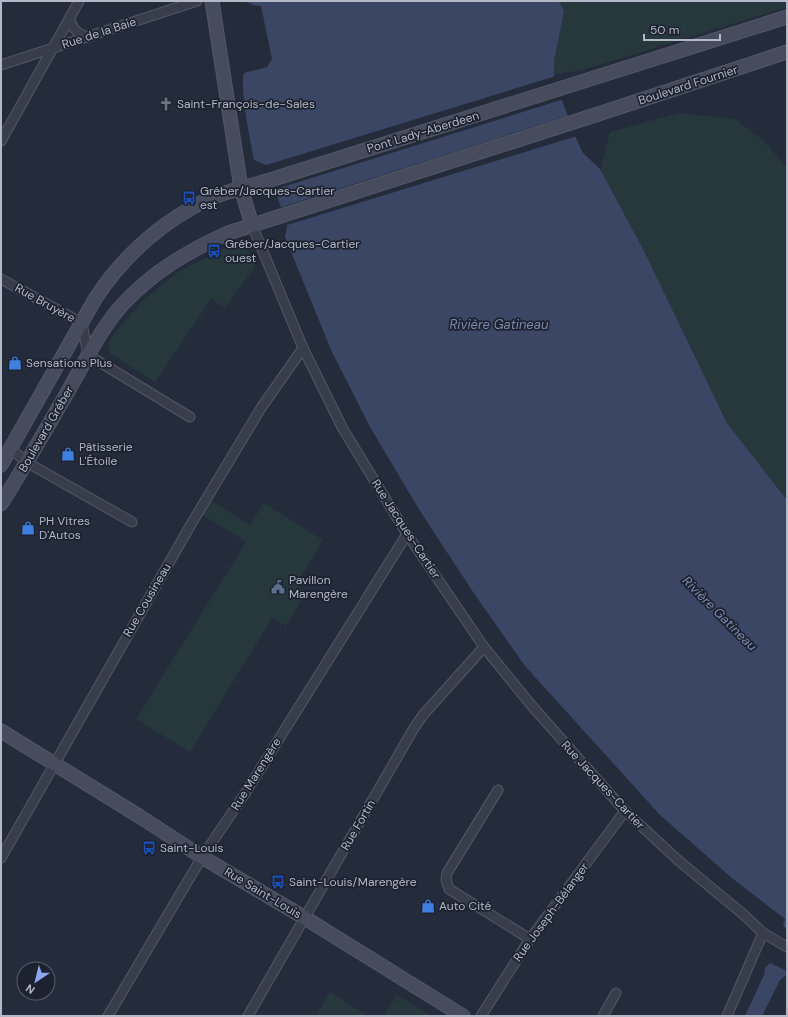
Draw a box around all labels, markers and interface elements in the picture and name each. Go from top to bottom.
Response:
street label: Rue de la Baie [60,13,138,53]
scale bar [644,16,720,42]
text: 50 m [650,22,679,38]
street label: Boulevard Fournier [636,61,740,109]
church icon: Saint-François-de-Sales [158,96,174,112]
place label: Saint-François-de-Sales [177,96,315,112]
street label: Pont Lady-Aberdeen [365,107,481,157]
place label: Gréber/Jacques-Cartier est [200,183,335,213]
bus stop icon: Gréber/Jacques-Cartier est [181,190,197,206]
place label: Gréber/Jacques-Cartier ouest [225,236,360,266]
bus stop icon: Gréber/Jacques-Cartier ouest [206,243,222,259]
street label: Rue Bruyère [12,280,78,326]
water label: Rivière Gatineau [450,316,549,333]
shop icon: Sensations Plus [7,355,23,371]
place label: Sensations Plus [26,355,112,371]
street label: Boulevard Gréber [15,383,77,475]
place label: Pâtisserie L'Étoile [79,439,133,469]
shop icon: Pâtisserie L'Étoile [60,446,76,462]
street label: Rue Jacques-Cartier [368,476,444,582]
place label: PH Vitres D'Autos [39,513,90,543]
shop icon: PH Vitres D'Autos [20,520,36,536]
street label: Rue Cousineau [119,560,175,640]
place label: Pavillon Marengère [289,572,348,602]
water label: Rivière Gatineau [679,572,761,655]
public building icon: Pavillon Marengère [270,579,286,595]
street label: Rue Marengère [227,734,285,813]
street label: Rue Jacques-Cartier [558,737,649,833]
street label: Rue Fortin [337,797,379,853]
bus stop icon: Saint-Louis [141,840,157,856]
place label: Saint-Louis [160,840,223,856]
street label: Rue Joseph-Bélanger [510,859,593,965]
street label: Rue Saint-Louis [221,864,305,922]
bus stop icon: Saint-Louis/Marengère [270,874,286,890]
place label: Saint-Louis/Marengère [289,874,417,890]
shop icon: Auto Cité [420,898,436,914]
place label: Auto Cité [439,898,492,914]
north arrow [16,961,56,1001]
text: N [23,981,38,997]

